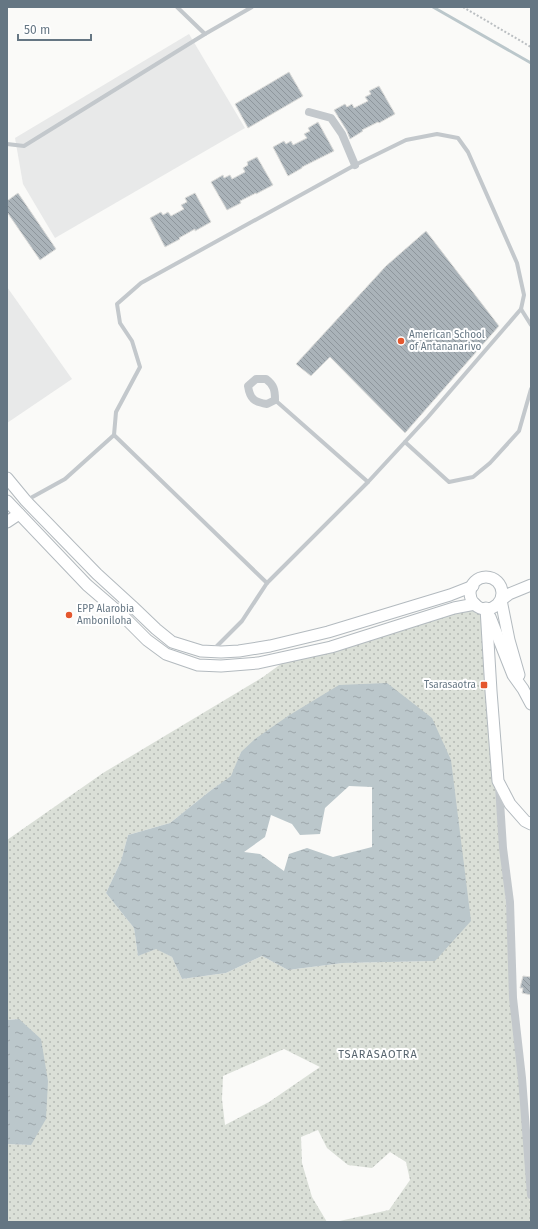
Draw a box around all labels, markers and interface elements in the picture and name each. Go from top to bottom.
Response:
scale bar [18,16,91,42]
text: 50 m [24,23,50,37]
place label: American School of Antananarivo [409,329,485,353]
marker: American School of Antananarivo [396,336,406,346]
place label: EPP Alarobia Amboniloha [77,603,134,627]
marker: EPP Alarobia Amboniloha [64,610,74,620]
place label: Tsarasaotra [424,679,476,691]
marker: Tsarasaotra [479,680,489,690]
district label: TSARASAOTRA [338,1048,418,1061]

